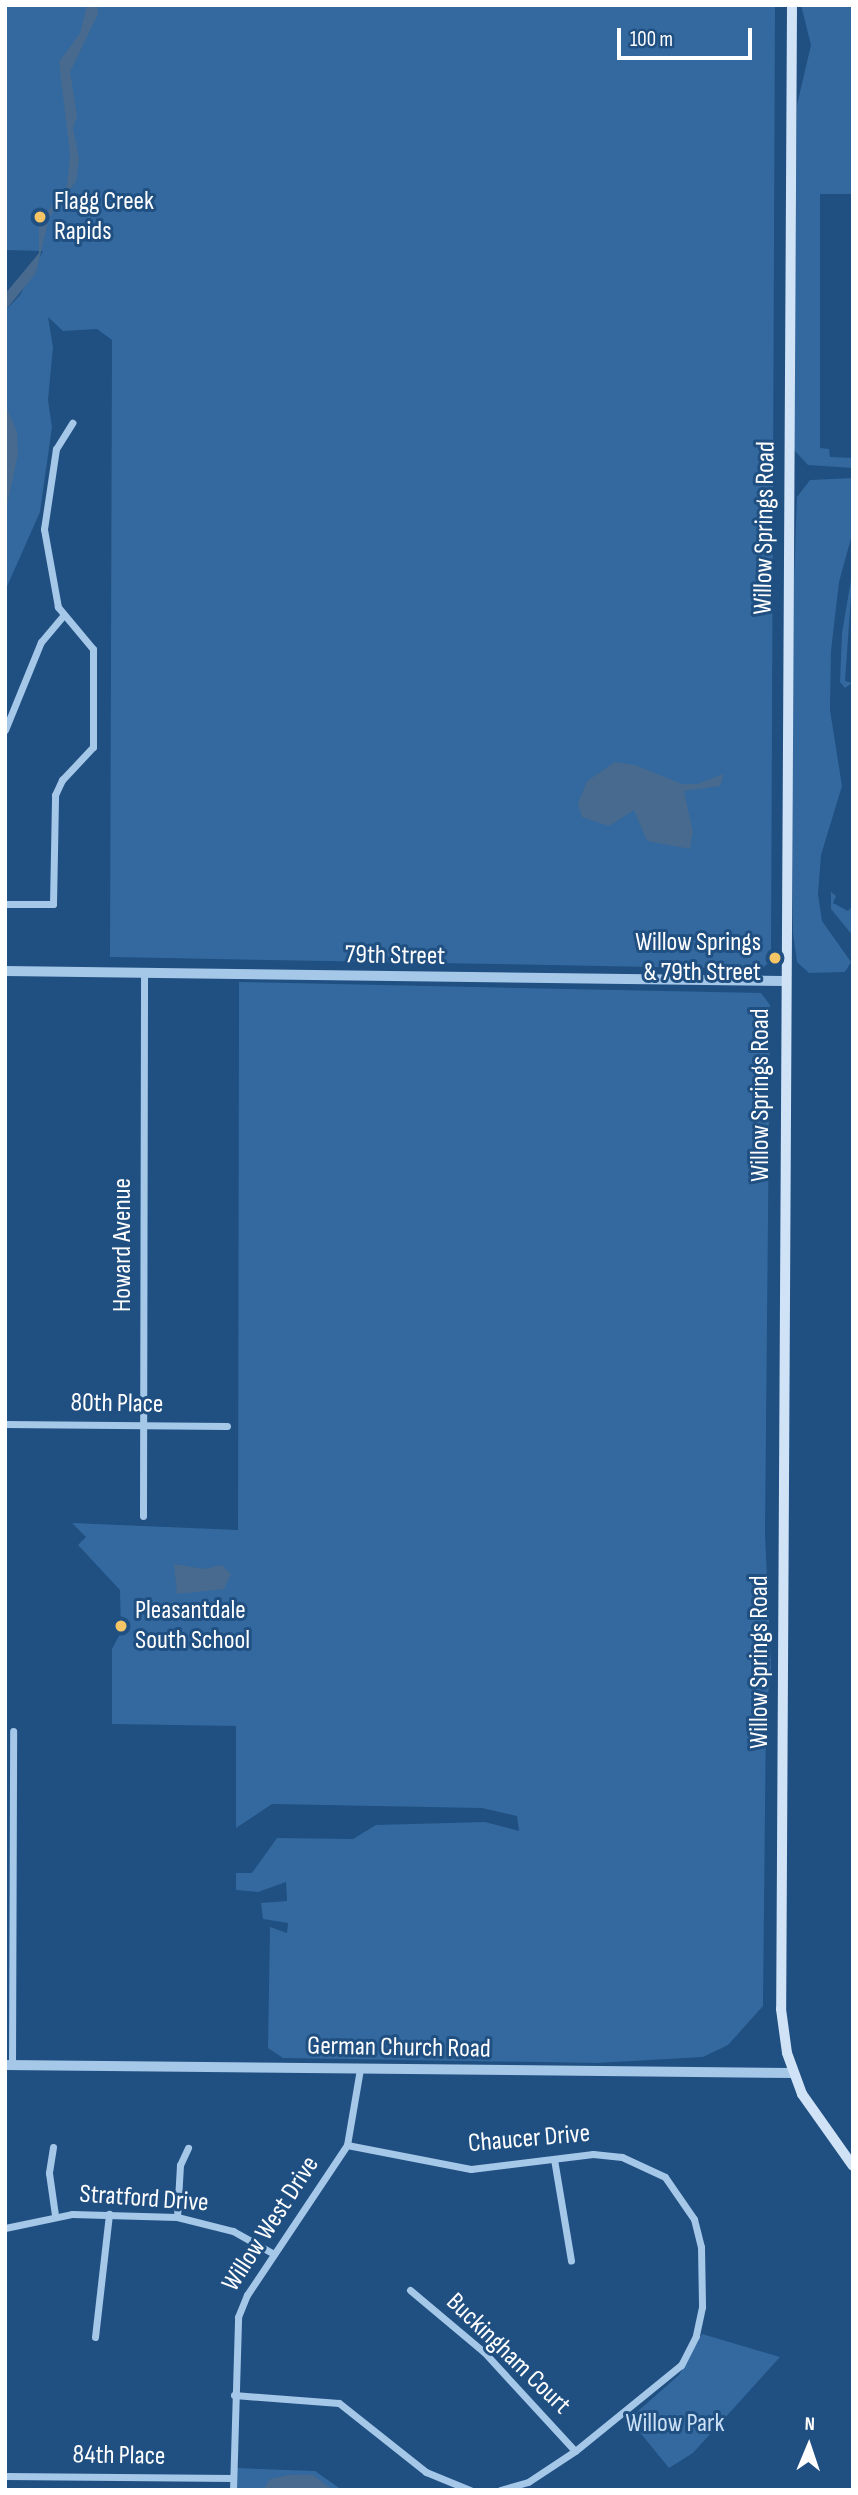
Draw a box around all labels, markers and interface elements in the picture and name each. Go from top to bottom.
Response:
scale bar [620,14,755,58]
text: 100 m [630,27,673,52]
place label: Flagg Creek Rapids [54,186,154,248]
marker: Flagg Creek Rapids [32,209,48,225]
street label: Willow Springs Road [748,441,782,615]
place label: Willow Springs & 79th Street [635,927,761,988]
street label: 79th Street [345,940,445,972]
marker: Willow Springs & 79th Street [767,950,783,966]
street label: Willow Springs Road [745,1008,777,1182]
street label: Howard Avenue [107,1178,139,1312]
street label: 80th Place [70,1388,164,1420]
street label: Willow Springs Road [744,1575,776,1749]
place label: Pleasantdale South School [135,1595,250,1656]
marker: Pleasantdale South School [113,1618,129,1634]
street label: German Church Road [307,2031,491,2065]
street label: Chaucer Drive [467,2118,591,2160]
street label: Willow West Drive [216,2151,326,2297]
street label: Stratford Drive [78,2179,210,2219]
street label: Buckingham Court [439,2287,577,2421]
park label: Willow Park [626,2408,724,2440]
north arrow [774,2411,844,2481]
text: N [804,2413,815,2436]
street label: 84th Place [72,2440,166,2472]

